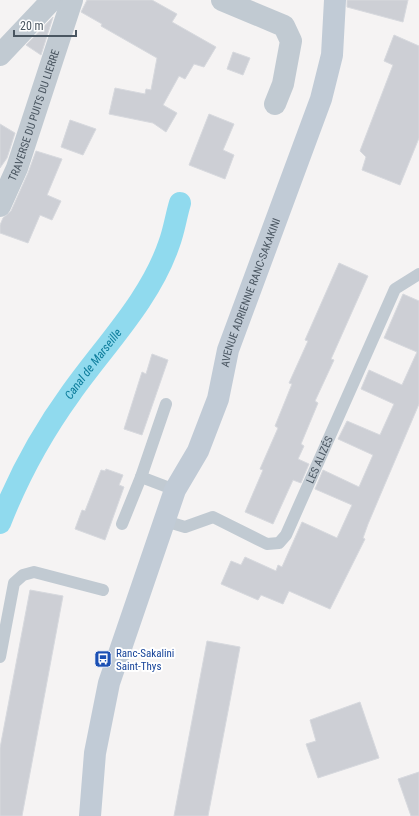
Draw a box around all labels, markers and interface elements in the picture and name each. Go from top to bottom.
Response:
scale bar [14,12,76,38]
text: 20 m [20,19,44,33]
street label: TRAVERSE DU PUITS DU LIERRE [6,47,63,183]
street label: AVENUE ADRIENNE RANC-SAKAKINI [219,216,283,368]
water label: Canal de Marseille [62,326,125,402]
street label: LES ALIZÉS [304,434,336,486]
place label: Ranc-Sakalini Saint-Thys [116,647,174,673]
bus stop icon: Ranc-Sakalini Saint-Thys [93,649,113,669]

